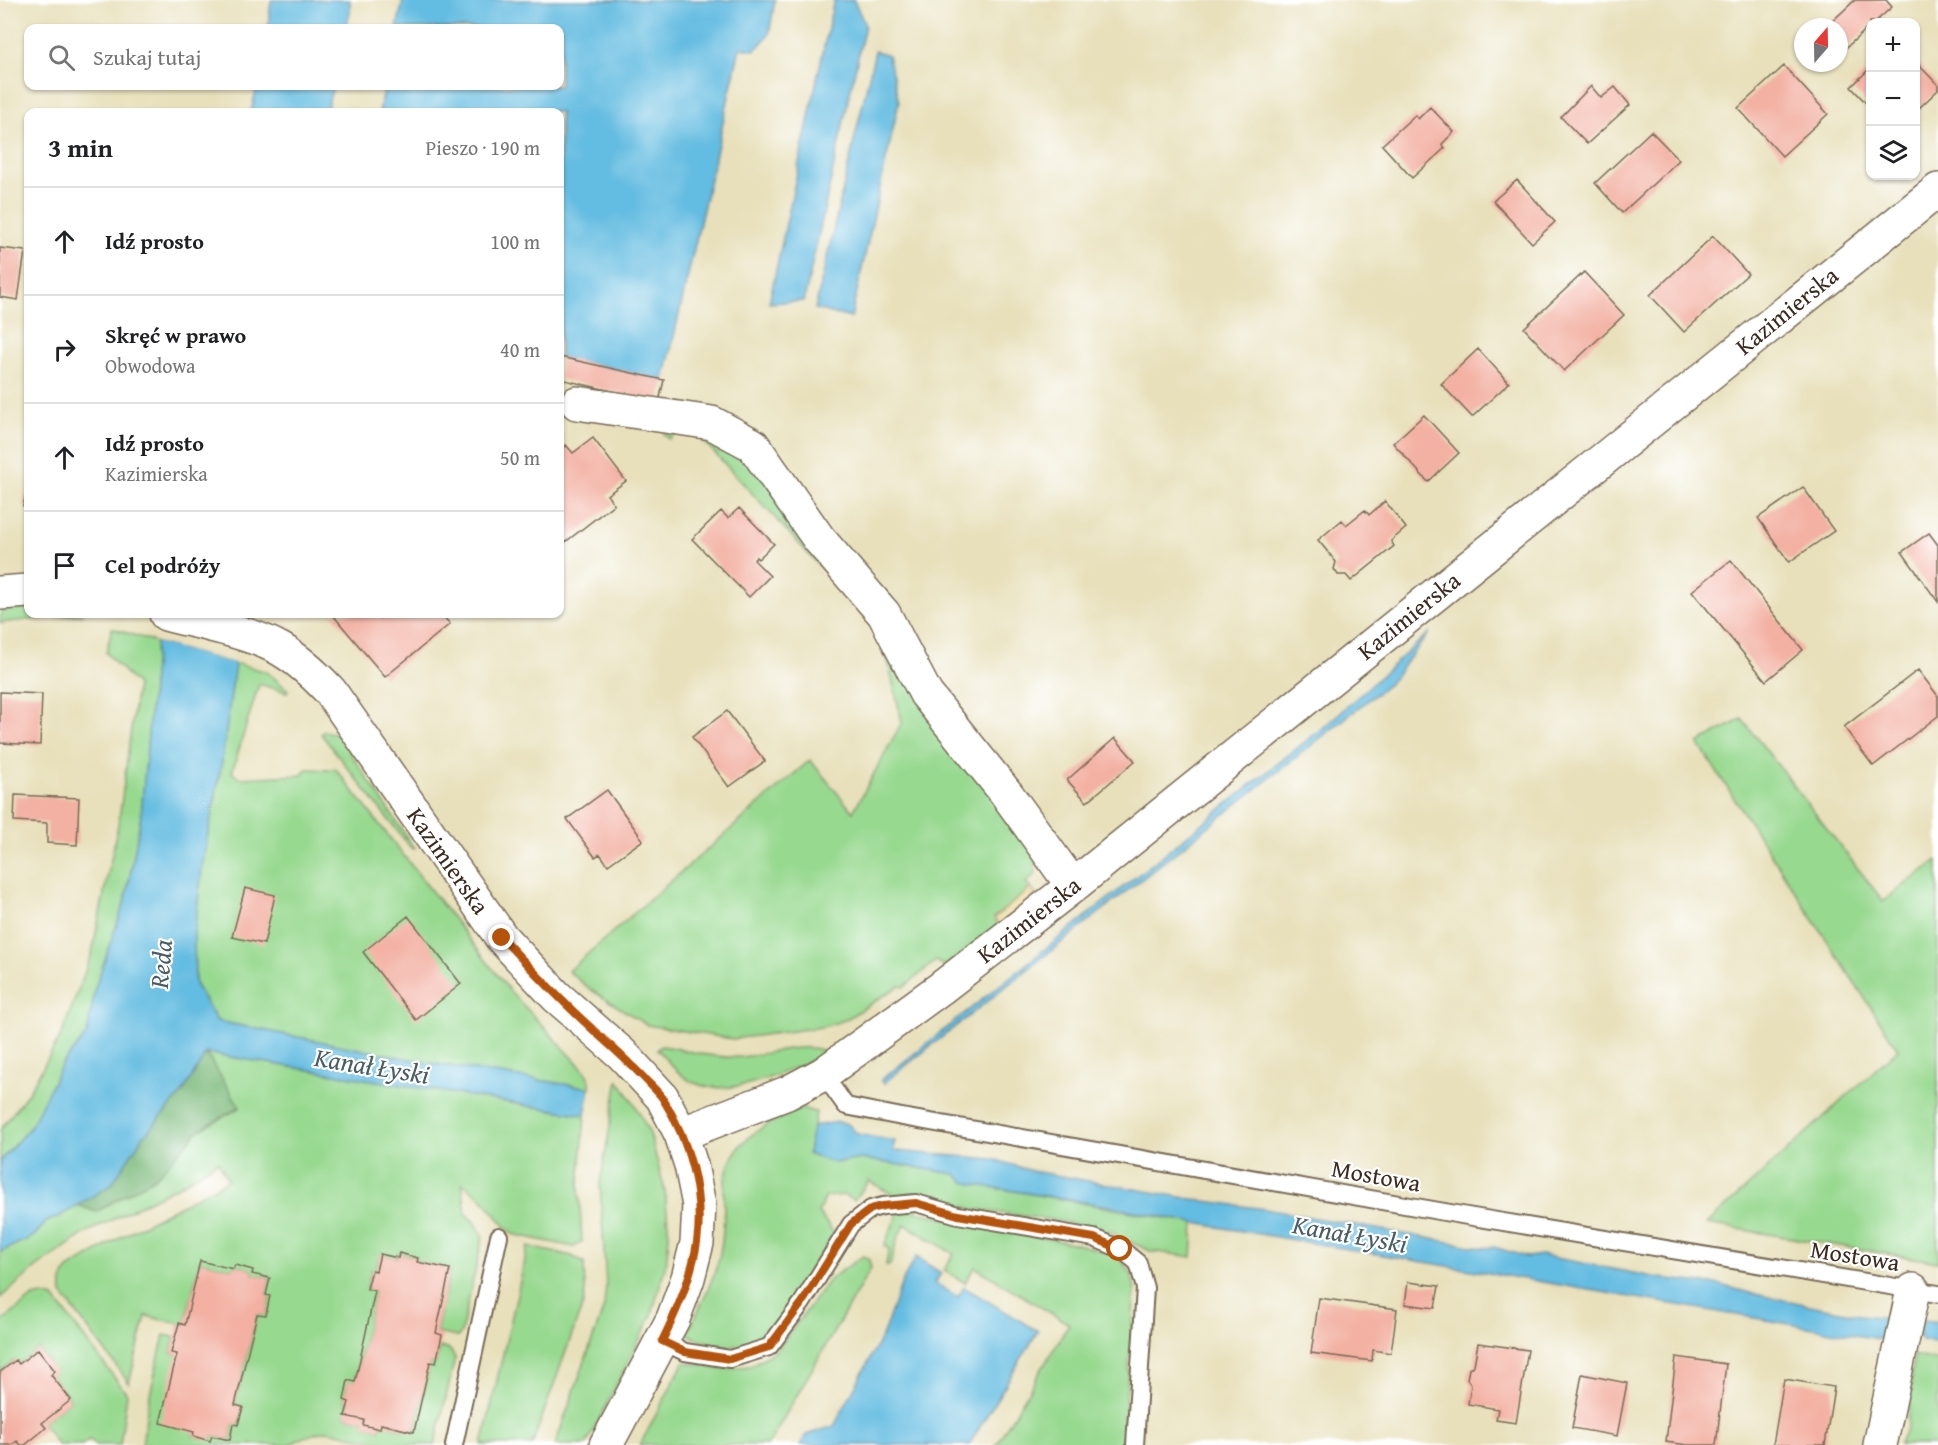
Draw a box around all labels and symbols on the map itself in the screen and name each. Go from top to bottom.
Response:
north arrow [1794,18,1848,72]
street label: Kazimierska [1728,258,1846,363]
street label: Kazimierska [1350,563,1468,668]
street label: Kazimierska [399,800,498,922]
street label: Kazimierska [969,867,1089,971]
route end [488,924,514,950]
water label: Reda [139,938,182,991]
water label: Kanał Łyski [311,1037,432,1094]
street label: Mostowa [1329,1150,1424,1201]
water label: Kanał Łyski [1289,1204,1411,1263]
street label: Mostowa [1808,1231,1903,1280]
route start [1106,1235,1132,1261]

